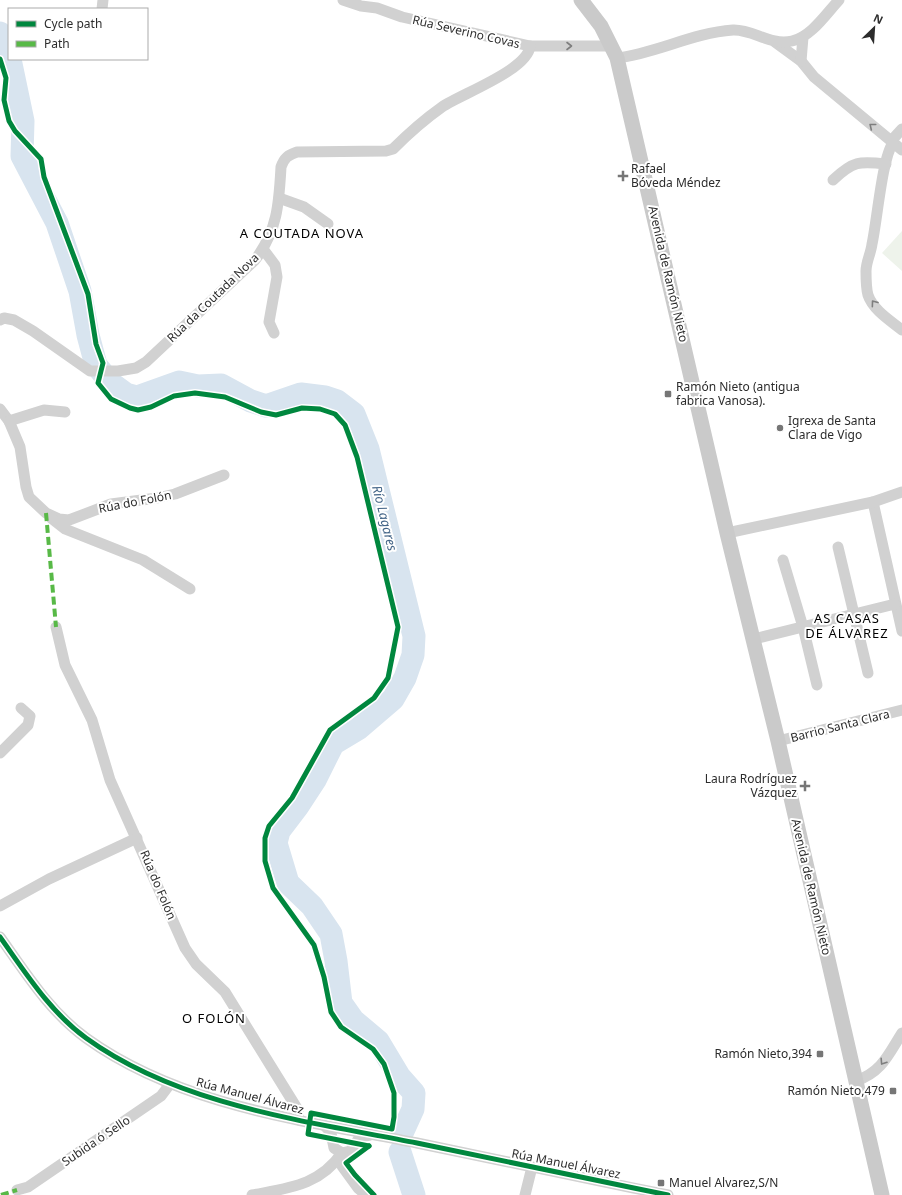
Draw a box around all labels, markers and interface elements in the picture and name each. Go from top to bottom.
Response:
legend [8,8,148,60]
north arrow [854,8,894,48]
text: N [871,10,886,27]
street label: Rúa Severino Covas [411,11,522,52]
text: Cycle path [44,15,102,32]
text: Path [44,35,70,52]
one-way arrow [566,42,572,50]
one-way arrow [869,123,876,130]
place label: Rafael Bóveda Méndez [631,160,721,191]
marker: Rafael Bóveda Méndez [618,171,628,181]
street label: Avenida de Ramón Nieto [645,204,692,344]
district label: A COUTADA NOVA [240,224,364,242]
street label: Rúa da Coutada Nova [163,249,262,346]
one-way arrow [871,300,879,307]
place label: Ramón Nieto (antigua fabrica Vanosa). [676,378,800,409]
marker: Ramón Nieto (antigua fabrica Vanosa). [663,389,673,399]
place label: Igrexa de Santa Clara de Vigo [788,412,876,443]
marker: Igrexa de Santa Clara de Vigo [775,423,785,433]
water label: Río Lagares [368,483,402,553]
street label: Rúa do Folón [97,486,173,517]
district label: AS CASAS DE ÁLVAREZ [805,609,889,642]
street label: Barrio Santa Clara [788,705,891,746]
place label: Laura Rodríguez Vázquez [705,770,797,801]
marker: Laura Rodríguez Vázquez [800,781,810,791]
street label: Avenida de Ramón Nieto [788,817,835,957]
street label: Rúa do Folón [136,848,181,922]
district label: O FOLÓN [182,1009,246,1027]
place label: Ramón Nieto,394 [714,1045,812,1062]
marker: Ramón Nieto,394 [815,1049,825,1059]
one-way arrow [881,1058,888,1065]
street label: Rúa Manuel Álvarez [194,1073,306,1118]
place label: Ramón Nieto,479 [787,1082,885,1099]
marker: Ramón Nieto,479 [888,1086,898,1096]
street label: Subida ó Sello [58,1111,133,1170]
street label: Rúa Manuel Álvarez [510,1145,622,1182]
place label: Manuel Alvarez,S/N [669,1174,778,1191]
marker: Manuel Alvarez,S/N [656,1178,666,1188]

